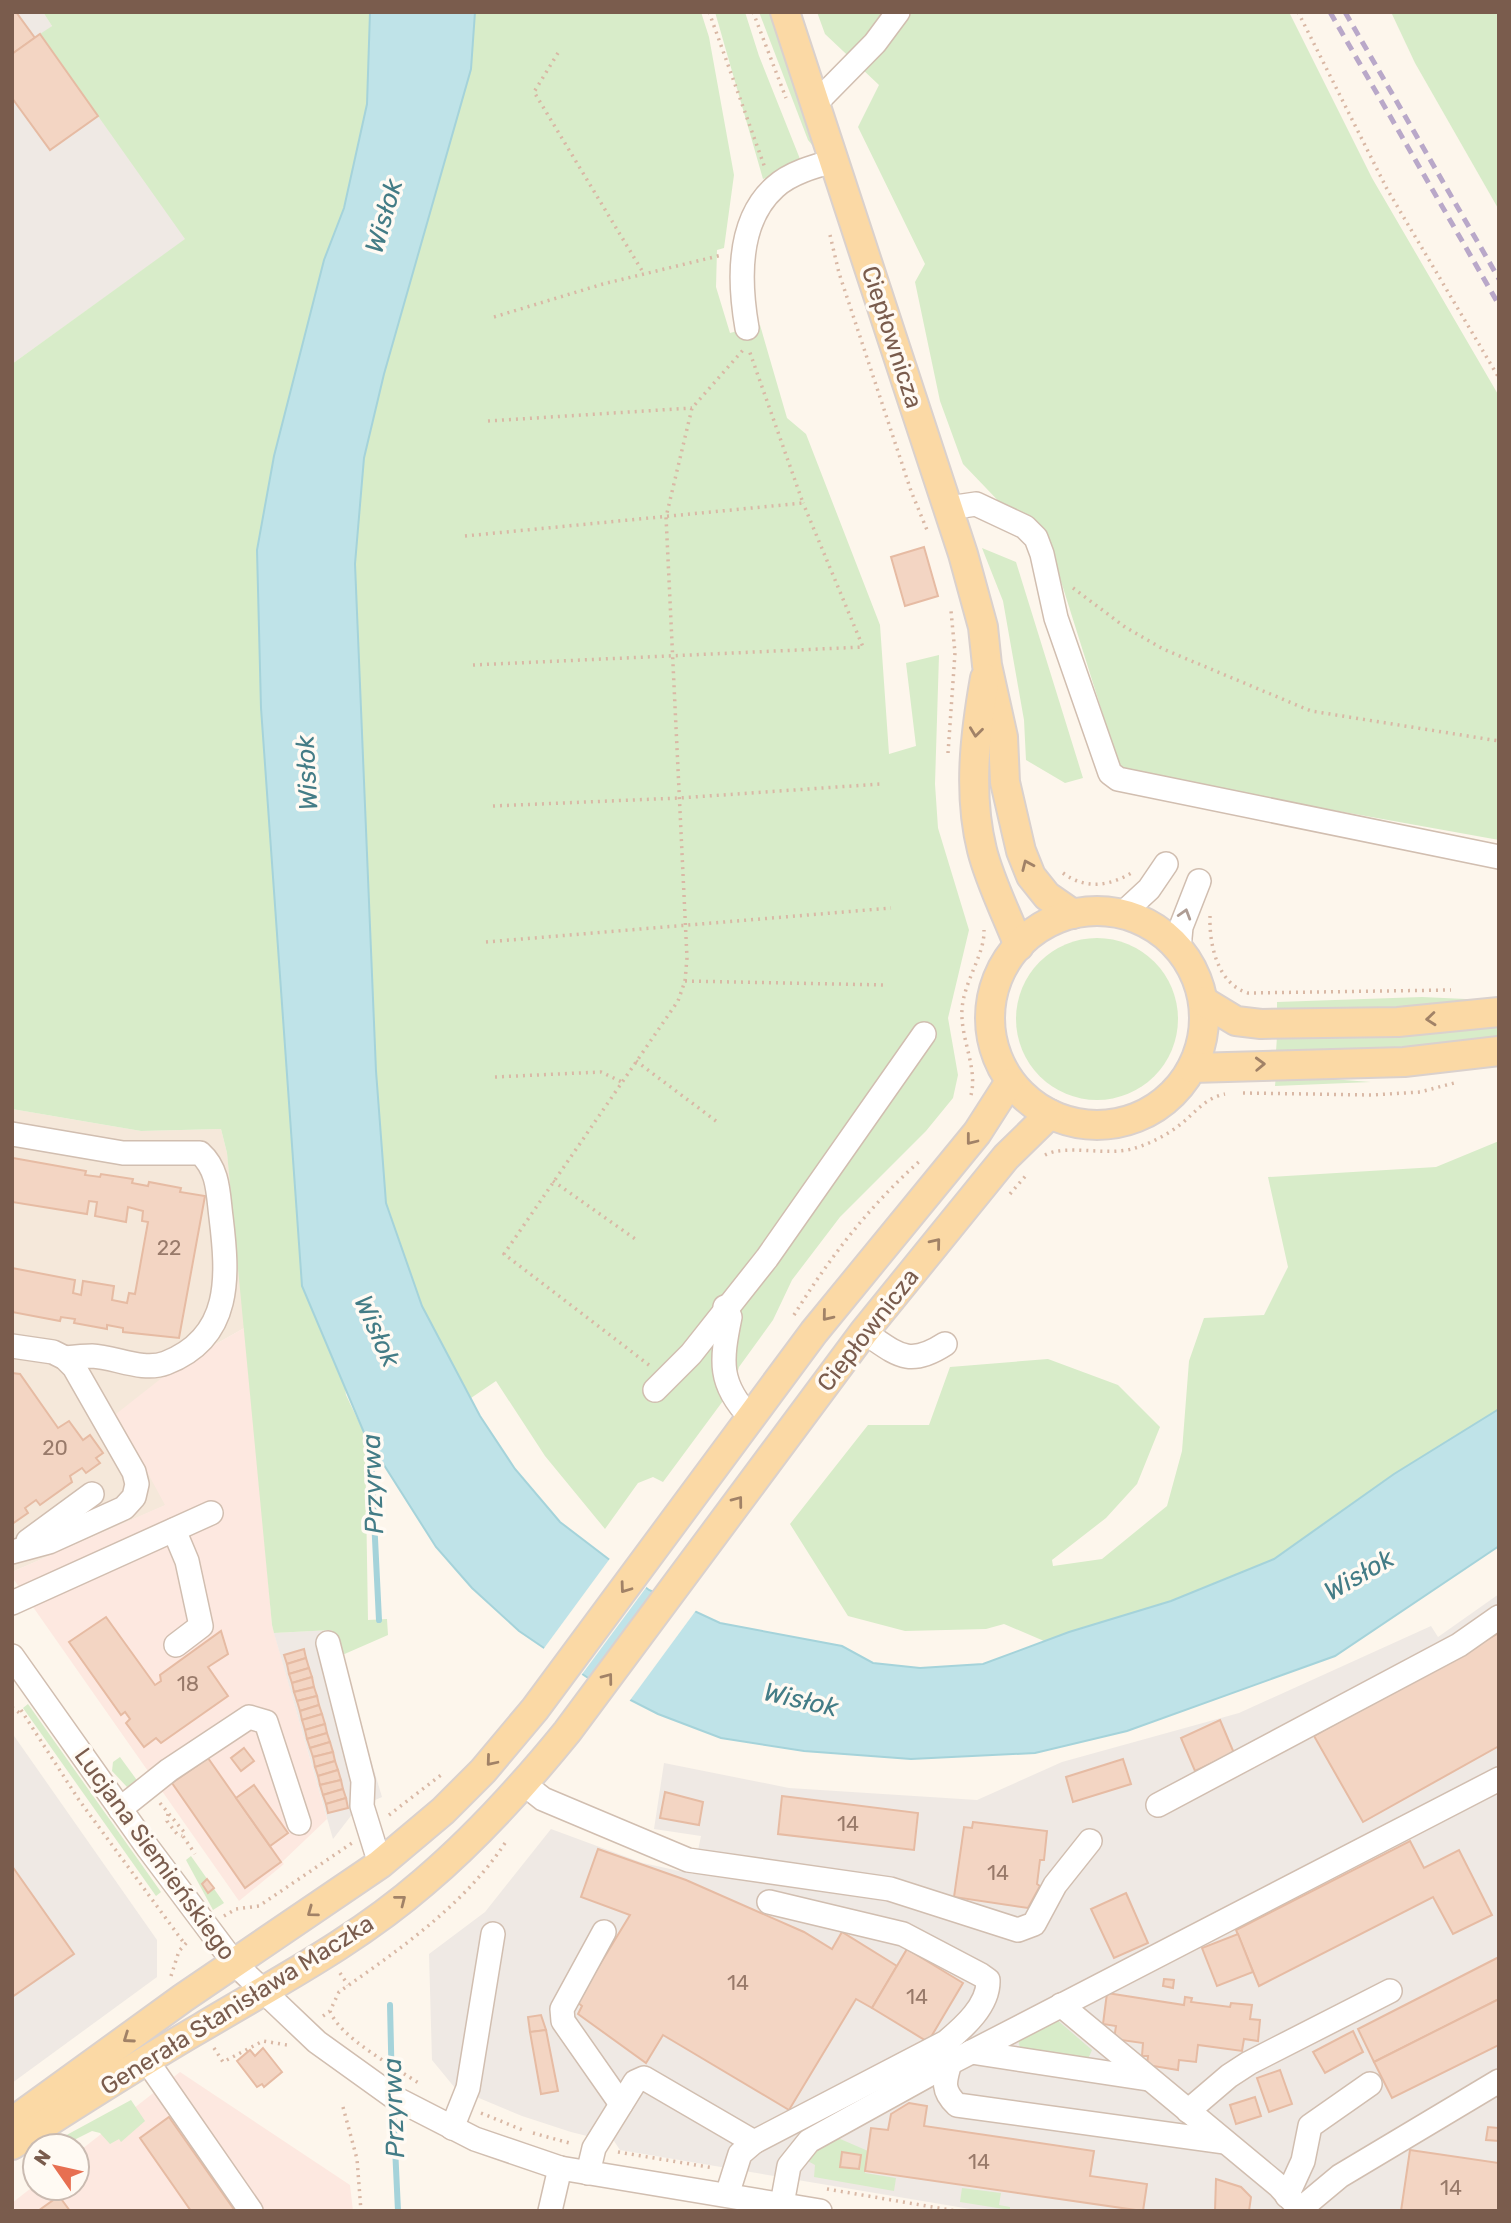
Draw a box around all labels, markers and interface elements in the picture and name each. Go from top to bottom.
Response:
water label: Wisłok [359,175,409,257]
street label: Ciepłownicza [856,262,928,412]
one-way arrow [968,726,983,738]
water label: Wisłok [290,734,324,812]
one-way arrow [1021,860,1035,873]
one-way arrow [1177,908,1191,921]
one-way arrow [1425,1011,1437,1026]
one-way arrow [1255,1056,1266,1071]
one-way arrow [966,1132,979,1144]
house number: 22 [157,1235,181,1260]
one-way arrow [928,1238,941,1250]
street label: Ciepłownicza [811,1263,925,1397]
water label: Wisłok [347,1290,407,1372]
one-way arrow [823,1308,835,1321]
water label: Przyrwa [356,1433,390,1535]
house number: 20 [42,1435,68,1460]
one-way arrow [730,1496,742,1509]
water label: Wisłok [1319,1542,1400,1607]
one-way arrow [621,1580,633,1592]
house number: 18 [177,1671,199,1696]
one-way arrow [600,1673,613,1686]
water label: Wisłok [761,1676,842,1724]
street label: Lucjana Siemieńskiego [69,1743,241,1965]
one-way arrow [487,1754,500,1766]
house number: 14 [837,1811,859,1836]
house number: 14 [987,1860,1009,1885]
one-way arrow [393,1896,406,1909]
one-way arrow [307,1904,320,1917]
street label: Generała Stanisława Maczka [95,1909,379,2101]
house number: 14 [727,1970,749,1995]
house number: 14 [906,1984,928,2009]
one-way arrow [123,2029,136,2042]
water label: Przyrwa [377,2057,411,2159]
north arrow [21,2132,91,2202]
text: N [29,2146,56,2170]
house number: 14 [968,2149,990,2174]
house number: 14 [1440,2175,1462,2200]

